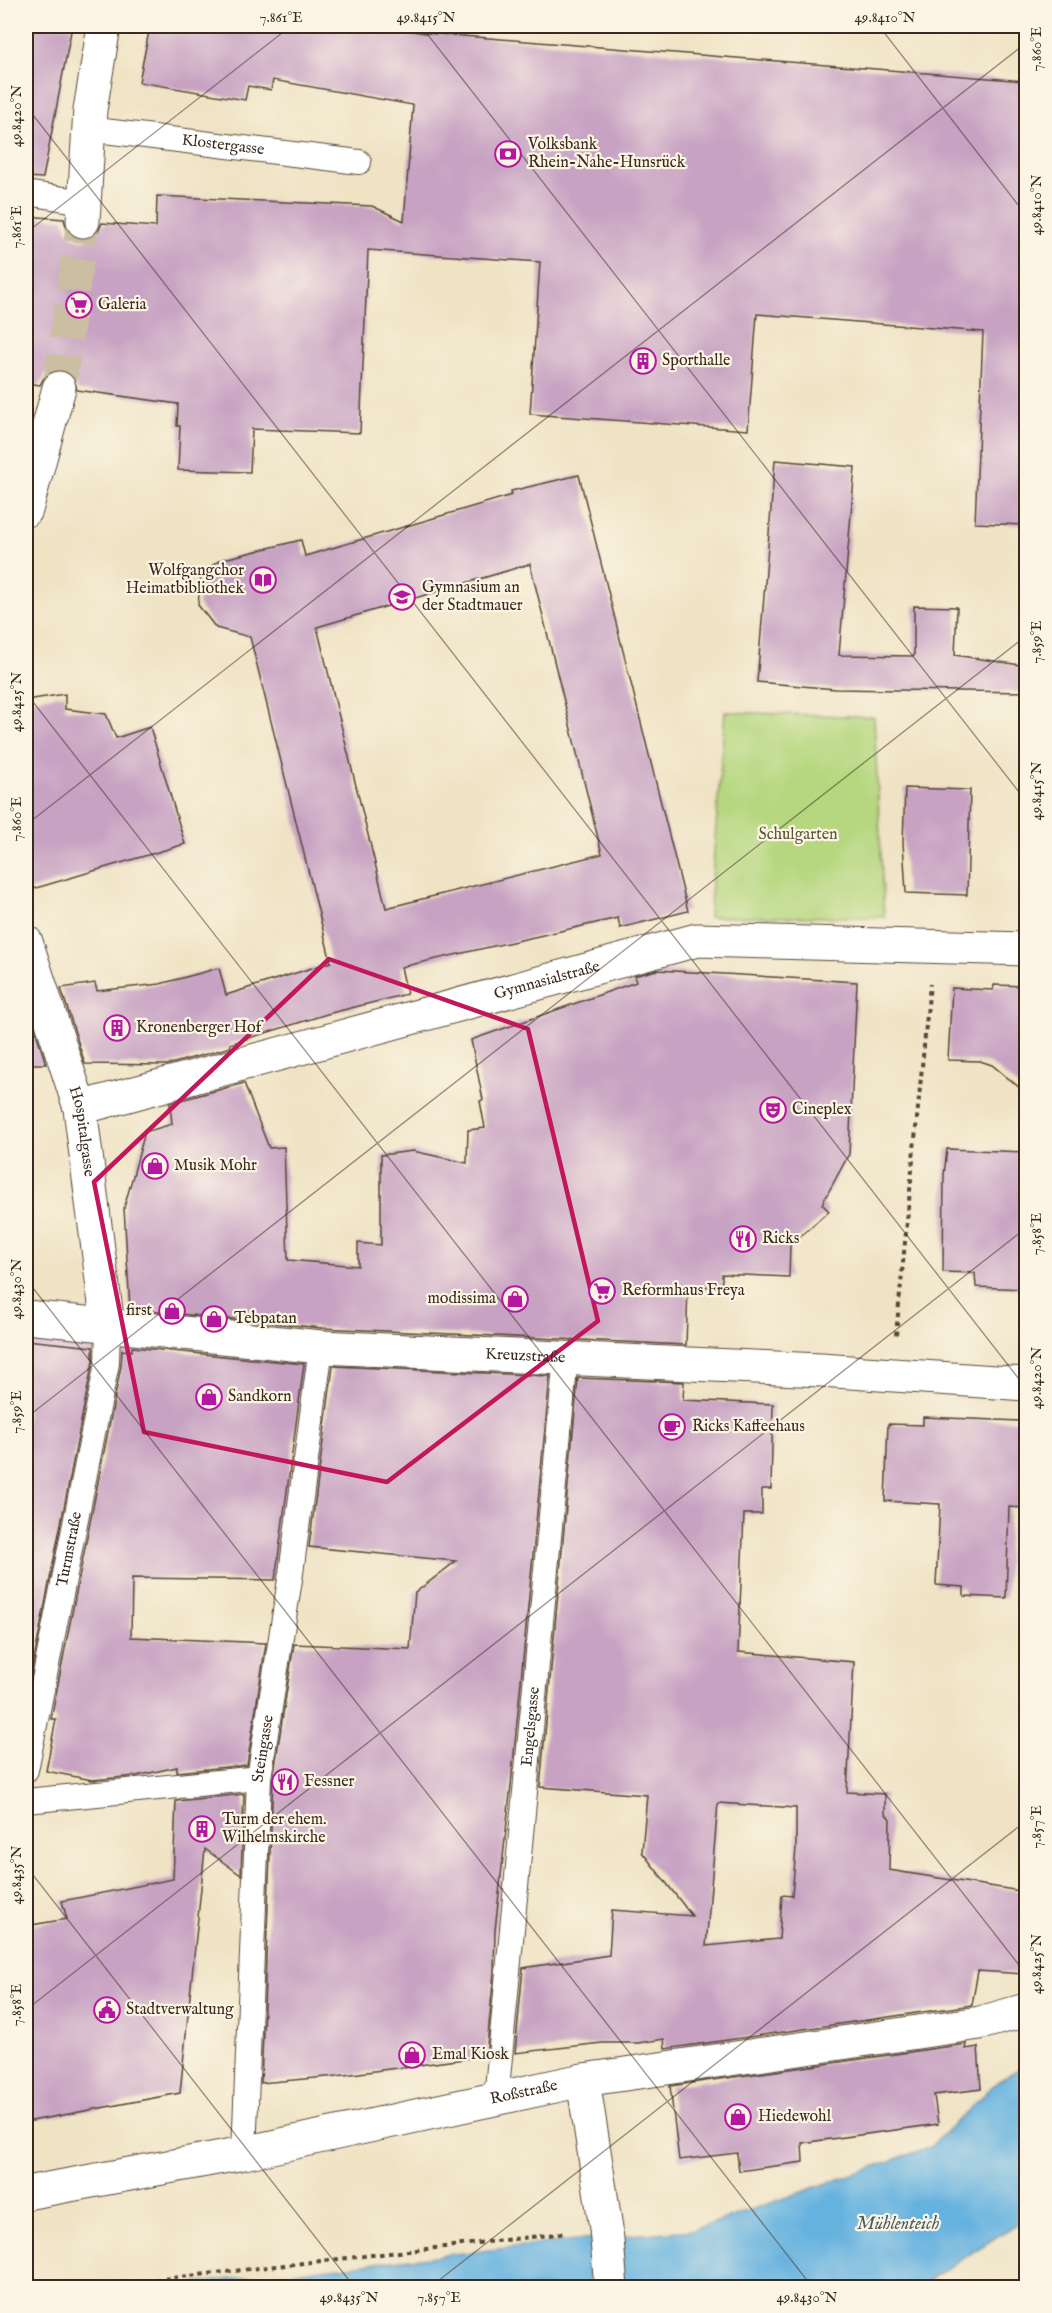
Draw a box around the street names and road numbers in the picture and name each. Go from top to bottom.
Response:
street label: Klostergasse [181,130,265,160]
street label: Gymnasialstraße [492,957,602,1005]
street label: Hospitalgasse [64,1084,99,1178]
street label: Kreuzstraße [485,1345,566,1368]
street label: Turmstraße [53,1510,87,1589]
street label: Engelsgasse [517,1686,545,1767]
street label: Steingasse [249,1713,279,1783]
street label: Roßstraße [488,2076,560,2110]

